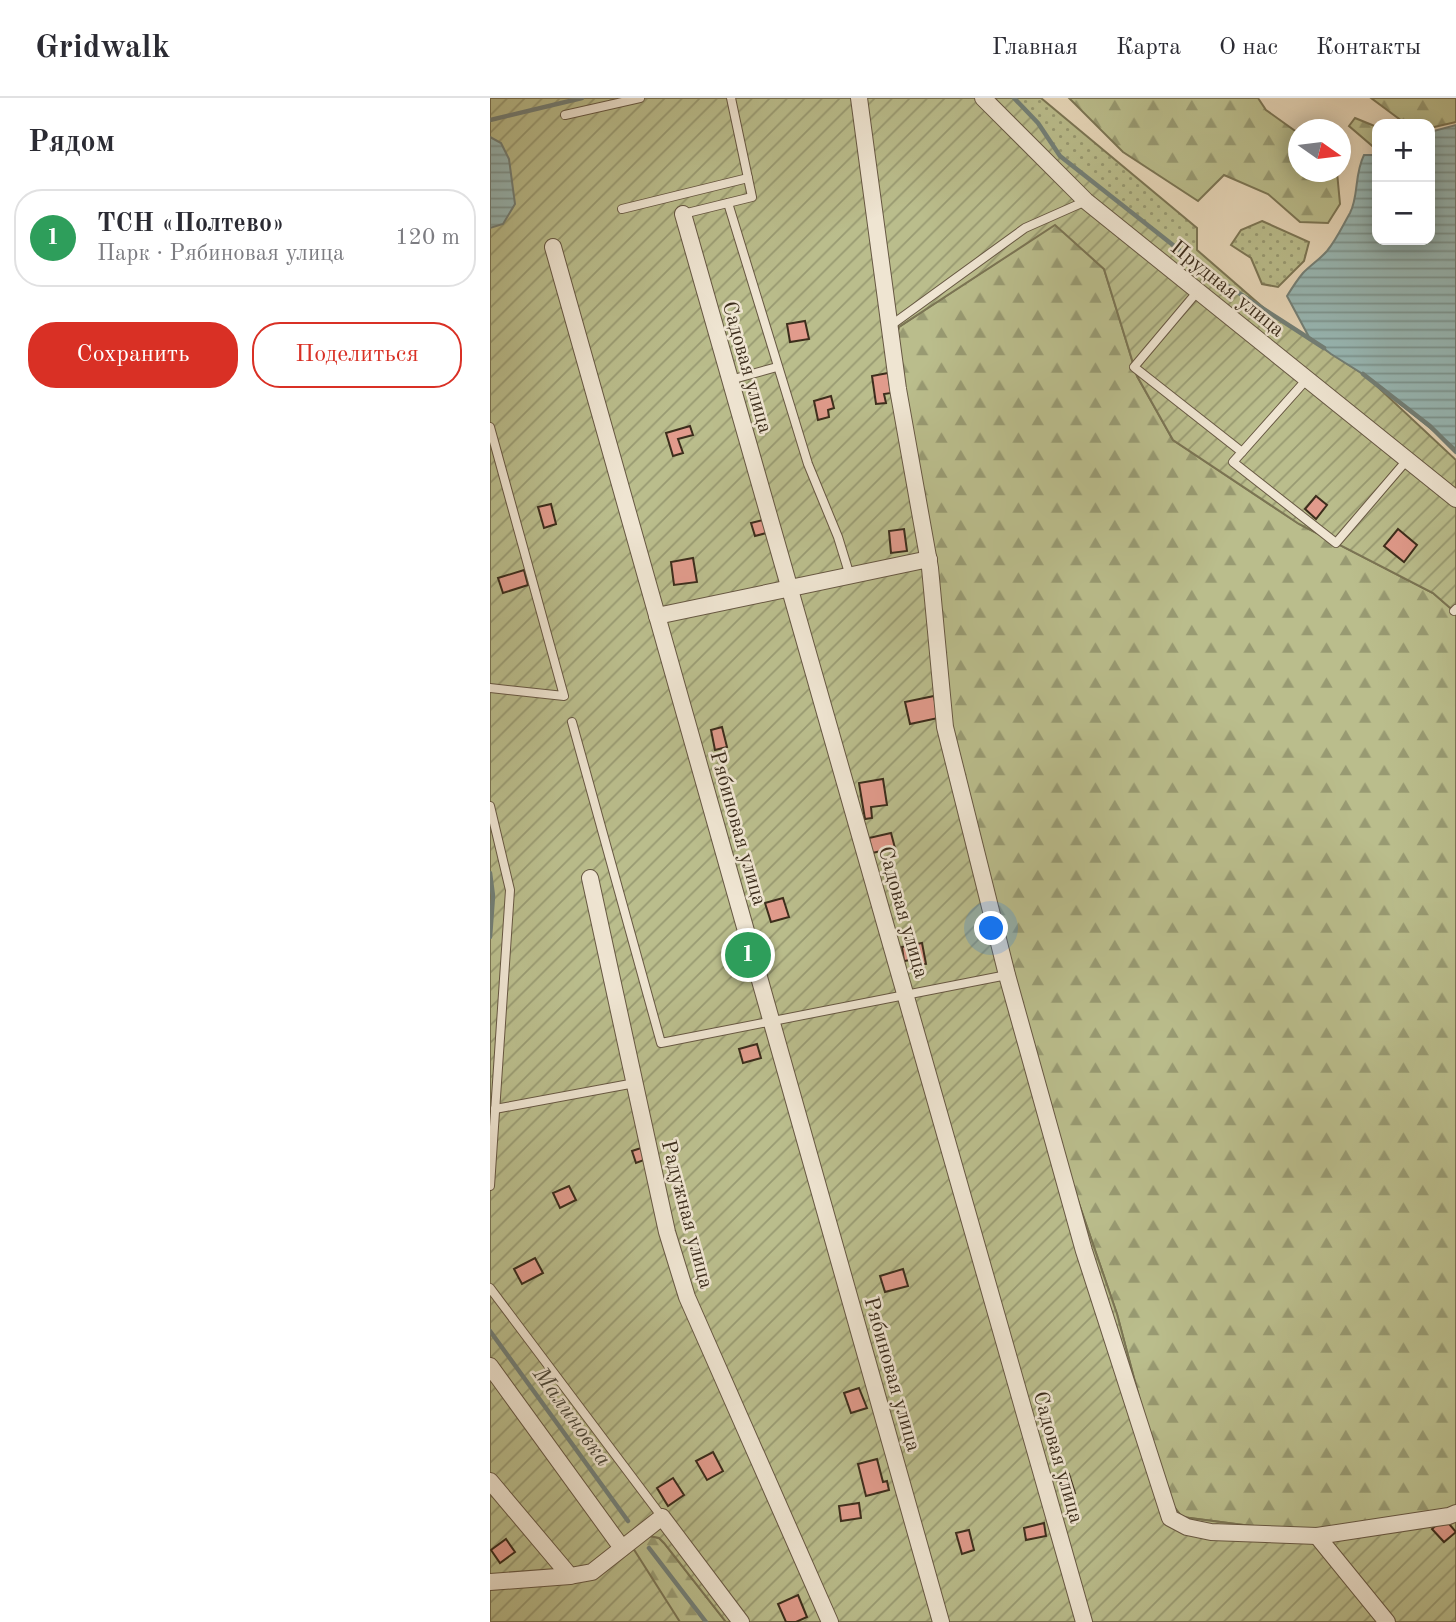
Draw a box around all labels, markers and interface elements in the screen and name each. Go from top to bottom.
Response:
text: Gridwalk [35,32,170,65]
text: Главная [992,36,1078,60]
text: Карта [1116,36,1181,60]
text: О нас [1219,36,1278,60]
text: Контакты [1316,36,1421,60]
north arrow [1288,119,1351,182]
map controls [1372,119,1435,245]
button: + [1372,119,1435,182]
text: Рядом [28,128,115,158]
button: − [1372,182,1435,245]
text: ТСН «Полтево» [97,211,284,237]
text: 1 [46,226,60,249]
text: 120 m [395,226,460,249]
street label: Прудная улица [1166,237,1288,341]
text: Парк · Рябиновая улица [97,242,344,265]
street label: Садовая улица [718,299,775,436]
button: Сохранить [28,322,238,388]
button: Поделиться [252,322,462,388]
street label: Рябиновая улица [705,749,770,908]
street label: Садовая улица [874,844,931,981]
your location [974,911,1008,945]
pin: 1 [725,929,771,981]
street label: Радужная улица [657,1138,716,1291]
street label: Рябиновая улица [859,1295,924,1454]
water label: Малиновка [528,1362,615,1471]
street label: Садовая улица [1029,1389,1086,1526]

